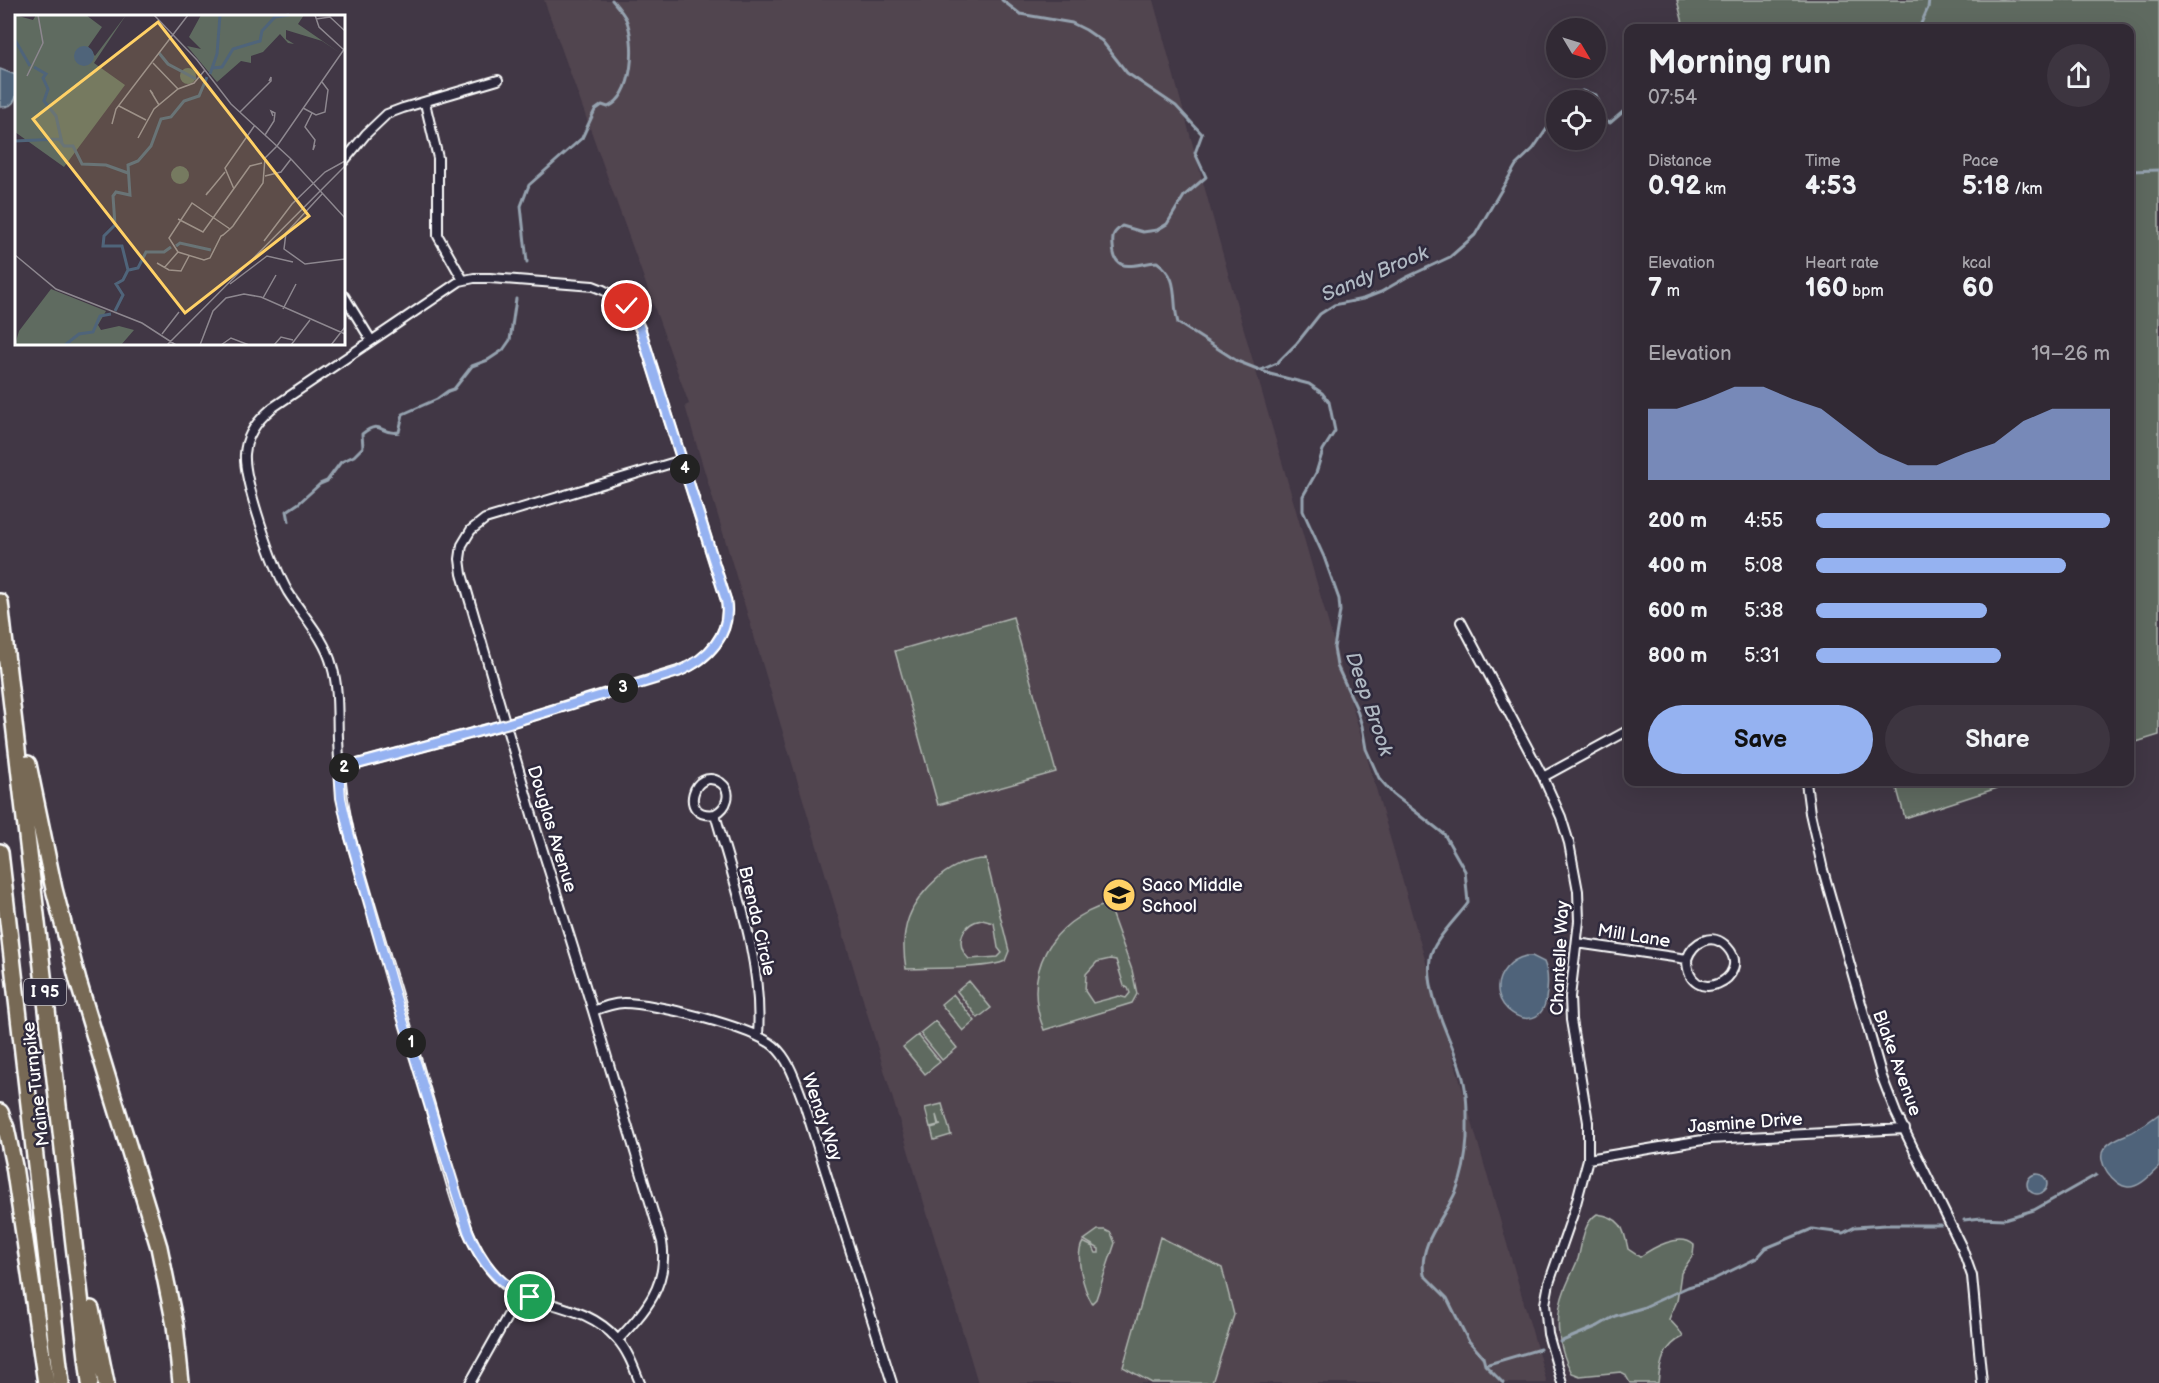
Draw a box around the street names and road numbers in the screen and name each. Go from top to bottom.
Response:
street label: Douglas Avenue [523,763,581,895]
street label: Brenda Circle [734,864,780,978]
street label: Chantelle Way [1547,899,1574,1016]
street label: Mill Lane [1596,920,1672,952]
road number: I 95 [24,979,66,1005]
street label: Blake Avenue [1868,1007,1926,1119]
street label: Maine Turnpike [18,1020,54,1147]
street label: Wendy Way [797,1070,847,1164]
street label: Jasmine Drive [1687,1108,1804,1137]

